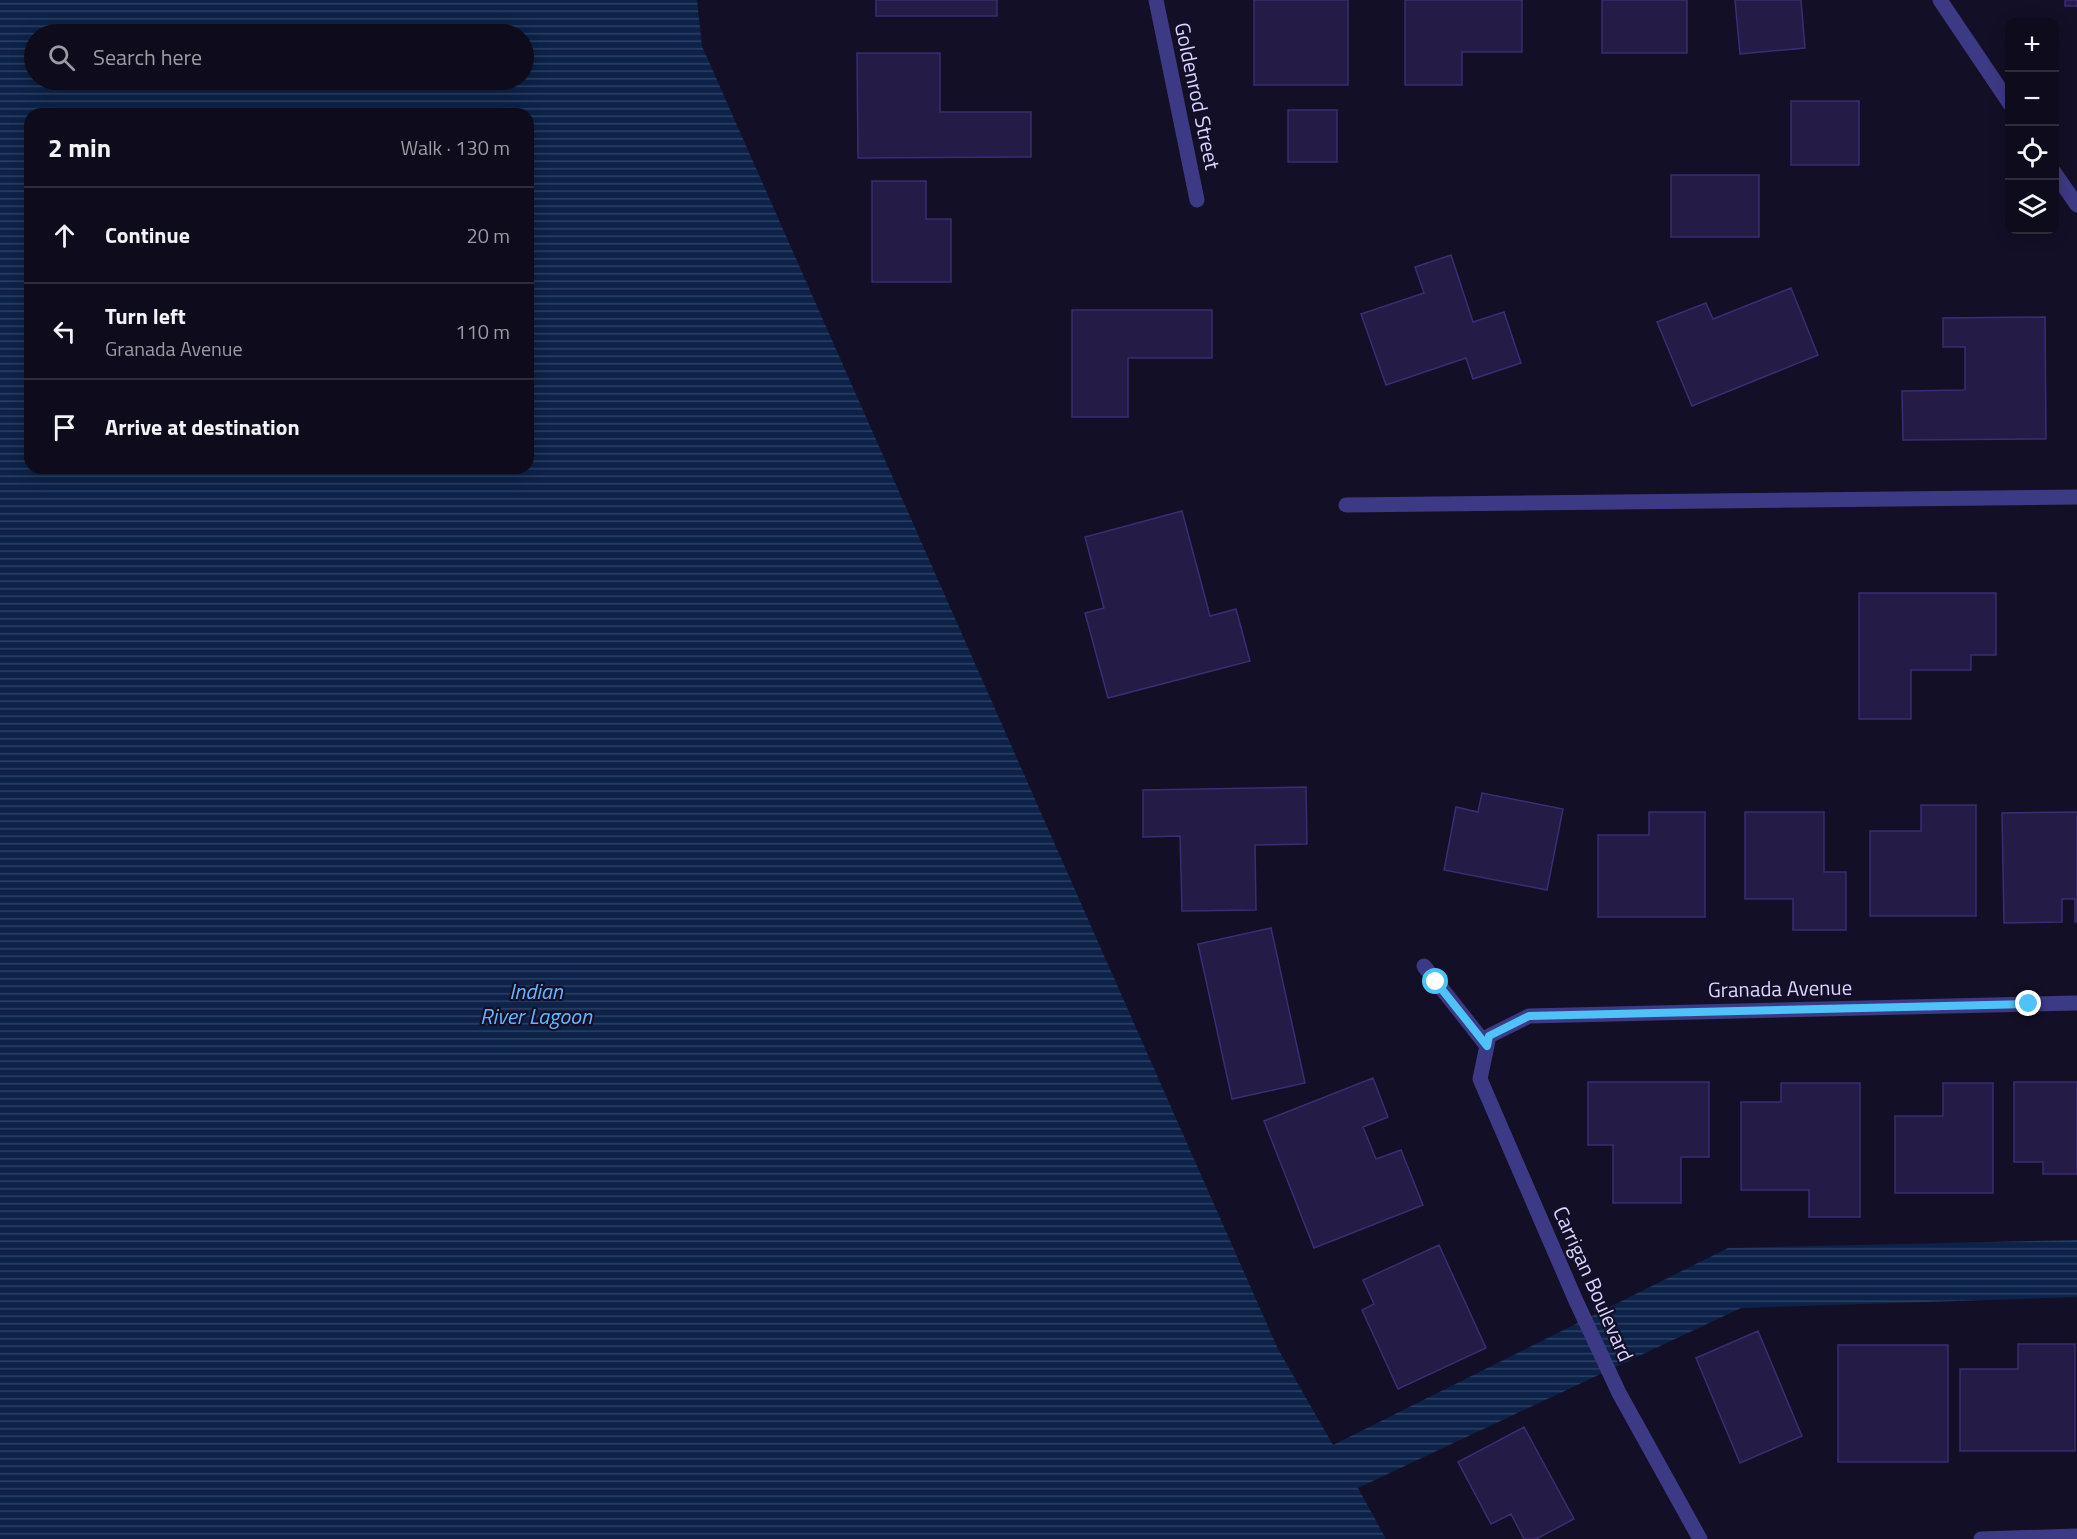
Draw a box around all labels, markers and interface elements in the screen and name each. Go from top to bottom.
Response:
map controls [2005,18,2059,234]
button: + [2005,18,2059,72]
street label: Goldenrod Street [1167,19,1229,173]
search box [24,24,534,90]
text: Search here [93,40,202,74]
icon: search [45,41,78,74]
button: − [2005,72,2059,126]
button: locate [2005,126,2059,180]
text: 2 min [48,128,111,167]
text: Walk · 130 m [401,132,510,163]
button: layers [2005,180,2059,234]
text: Continue [105,218,190,252]
icon: ahead [48,219,81,252]
text: 20 m [466,220,510,251]
text: Turn left [105,299,186,333]
icon: left [48,315,81,348]
text: 110 m [455,316,510,347]
text: Granada Avenue [105,333,243,364]
text: Arrive at destination [105,410,300,444]
icon: arrive [48,411,81,444]
route start [1422,968,1448,994]
street label: Granada Avenue [1707,971,1852,1005]
water label: Indian River Lagoon [480,974,593,1033]
route end [2015,990,2041,1016]
street label: Carrigan Boulevard [1545,1201,1643,1367]

